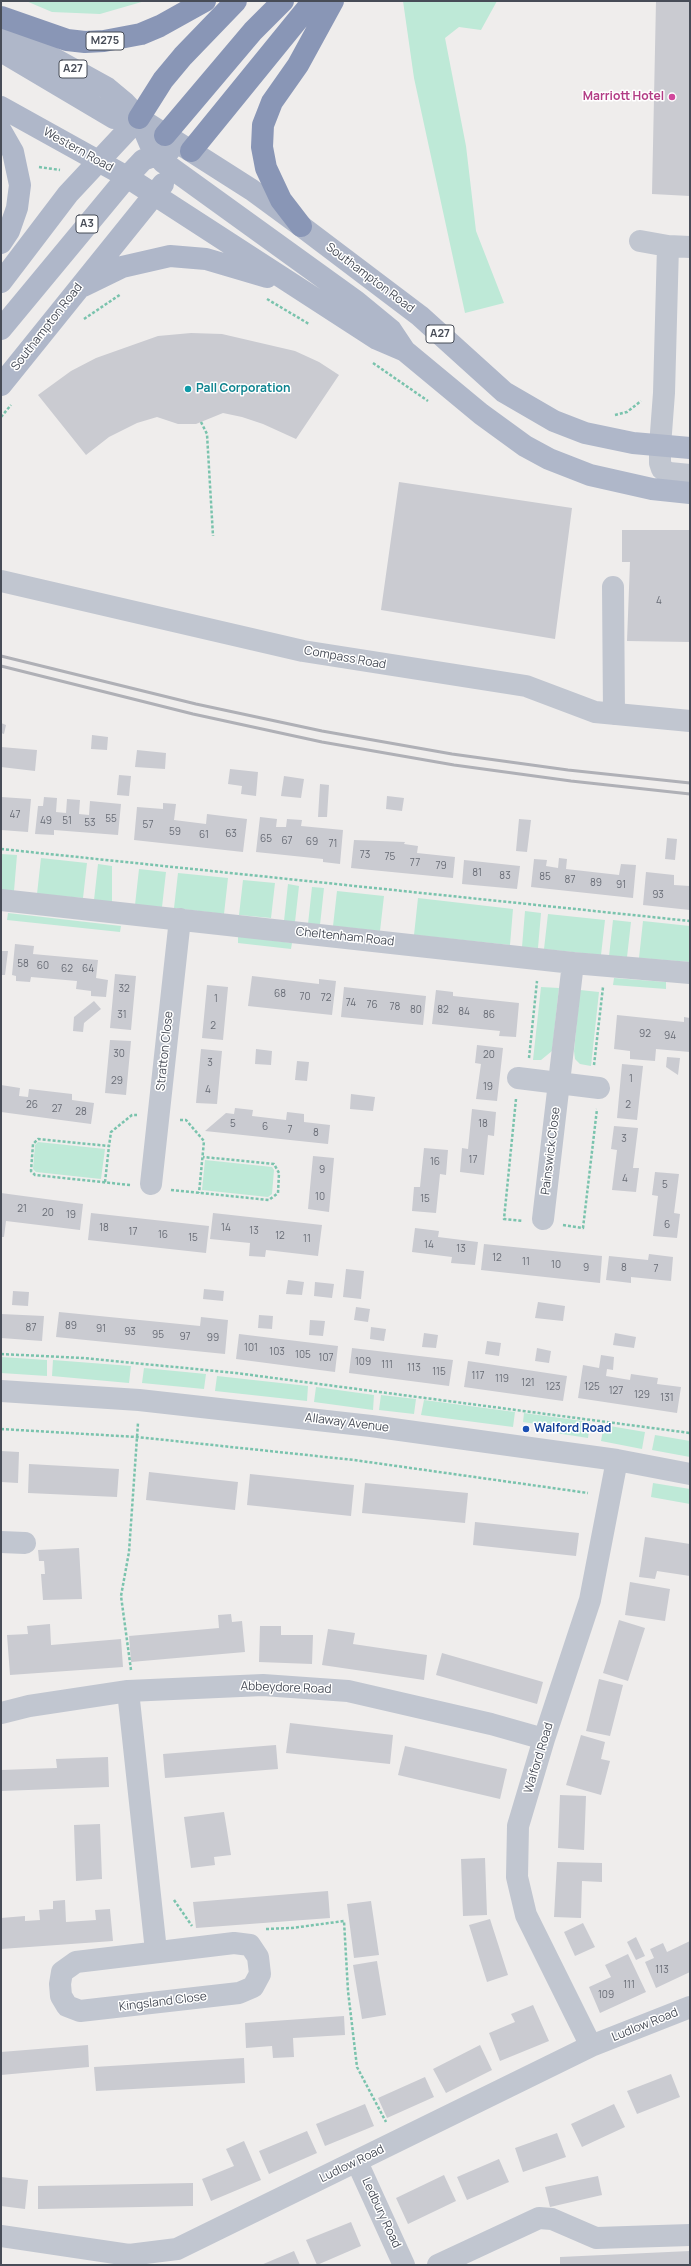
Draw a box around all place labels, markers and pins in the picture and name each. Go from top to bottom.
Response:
place label: Marriott Hotel [583,90,664,104]
marker: Marriott Hotel [667,92,677,102]
place label: Pall Corporation [196,382,290,396]
marker: Pall Corporation [183,384,193,394]
place label: Walford Road [534,1422,611,1436]
marker: Walford Road [521,1424,531,1434]

